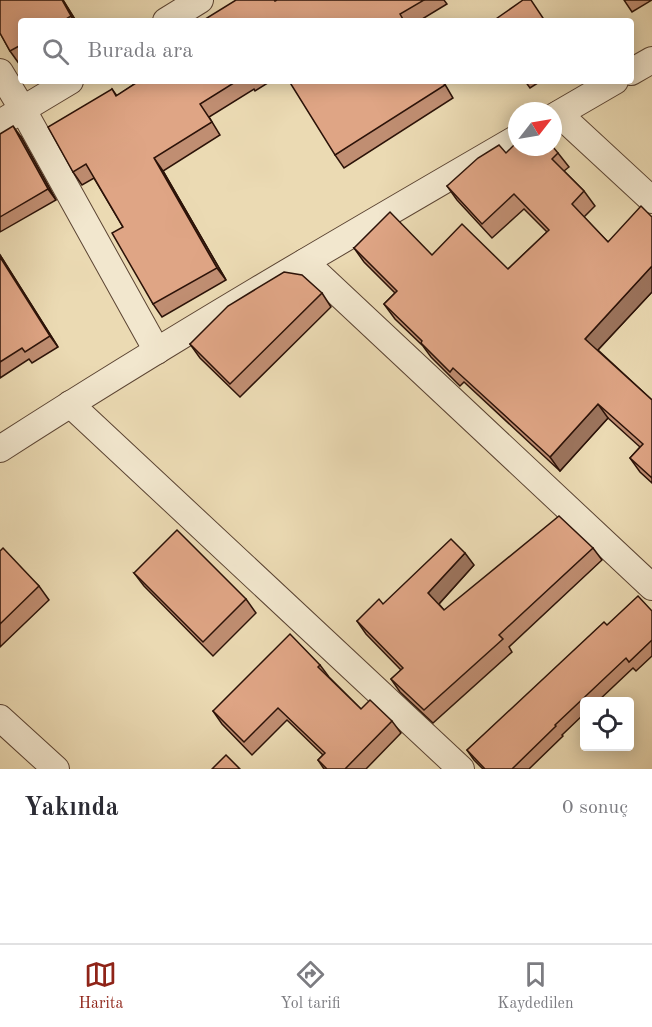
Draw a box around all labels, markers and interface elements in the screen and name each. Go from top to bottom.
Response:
search box [18,18,634,84]
icon: search [39,35,72,68]
text: Burada ara [87,40,193,62]
north arrow [508,102,562,156]
map controls [580,697,634,751]
button: locate [580,697,634,751]
text: Yakında [24,795,119,821]
text: 0 sonuç [562,798,628,818]
tab: Harita [78,958,123,1014]
tab: Yol tarifi [280,958,340,1014]
tab: Kaydedilen [497,958,574,1014]

